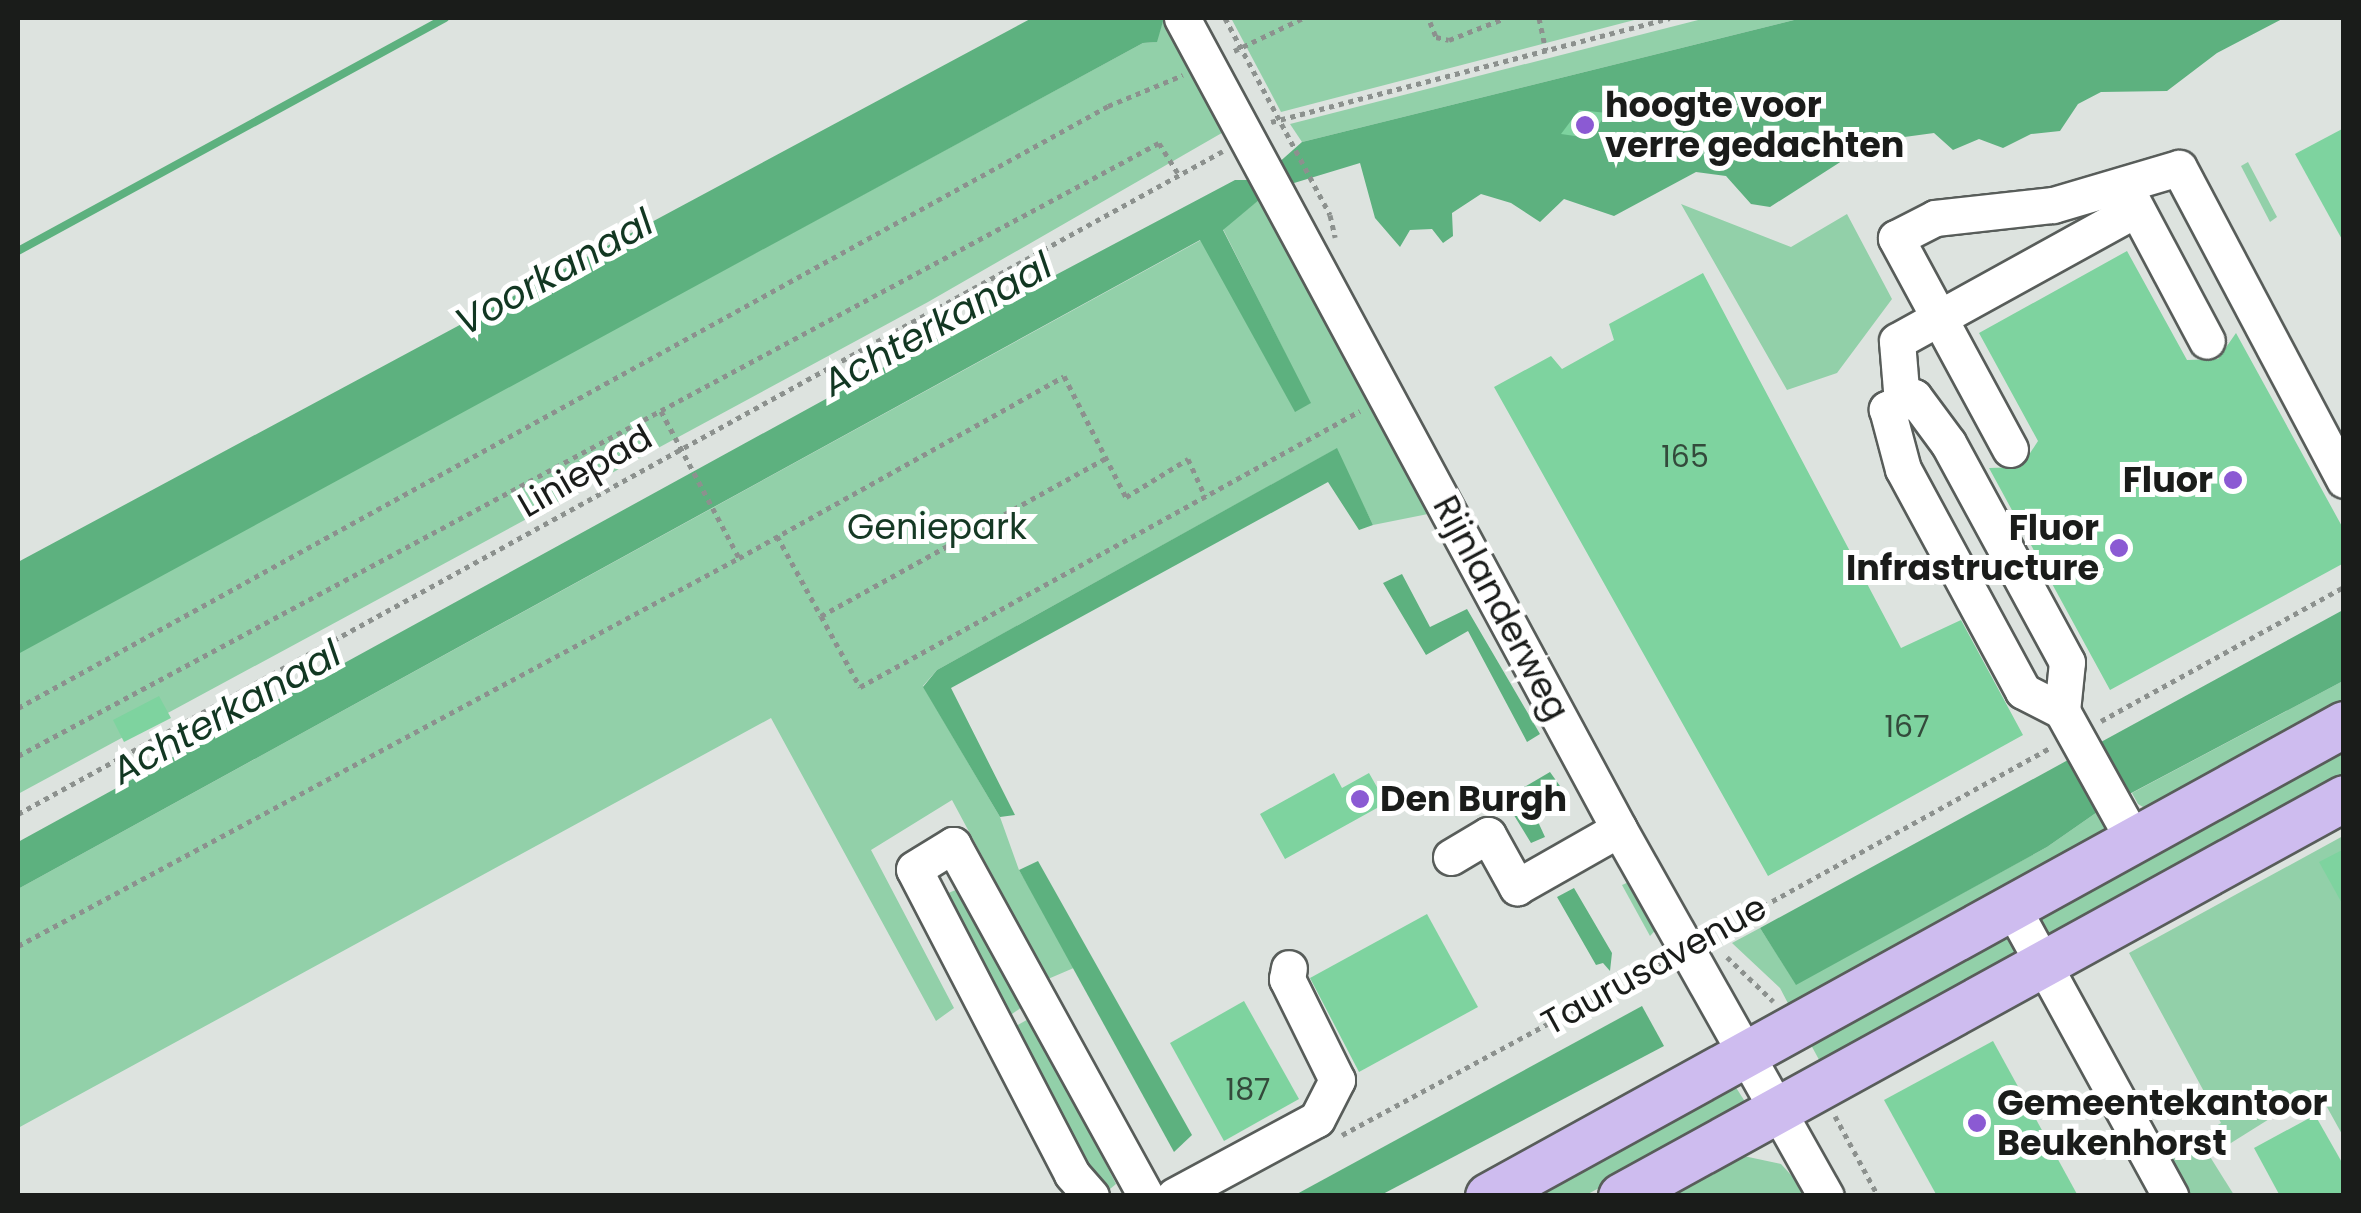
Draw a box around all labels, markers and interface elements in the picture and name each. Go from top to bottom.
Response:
place label: hoogte voor verre gedachten [1605,84,1904,166]
marker: hoogte voor verre gedachten [1574,114,1596,136]
water label: Voorkanaal [447,199,661,345]
water label: Achterkanaal [814,242,1060,406]
street label: Liniepad [511,416,659,526]
house number: 165 [1661,439,1709,475]
place label: Fluor [2123,459,2213,501]
marker: Fluor [2222,469,2244,491]
street label: Rijnlanderweg [1424,489,1578,727]
park label: Geniepark [847,506,1027,548]
place label: Fluor Infrastructure [1846,507,2099,589]
marker: Fluor Infrastructure [2108,537,2130,559]
water label: Achterkanaal [103,630,349,794]
house number: 167 [1884,709,1930,745]
place label: Den Burgh [1380,778,1567,820]
marker: Den Burgh [1349,788,1371,810]
street label: Taurusavenue [1534,886,1774,1044]
house number: 187 [1226,1072,1270,1108]
place label: Gemeentekantoor Beukenhorst [1997,1082,2328,1164]
marker: Gemeentekantoor Beukenhorst [1966,1112,1988,1134]

